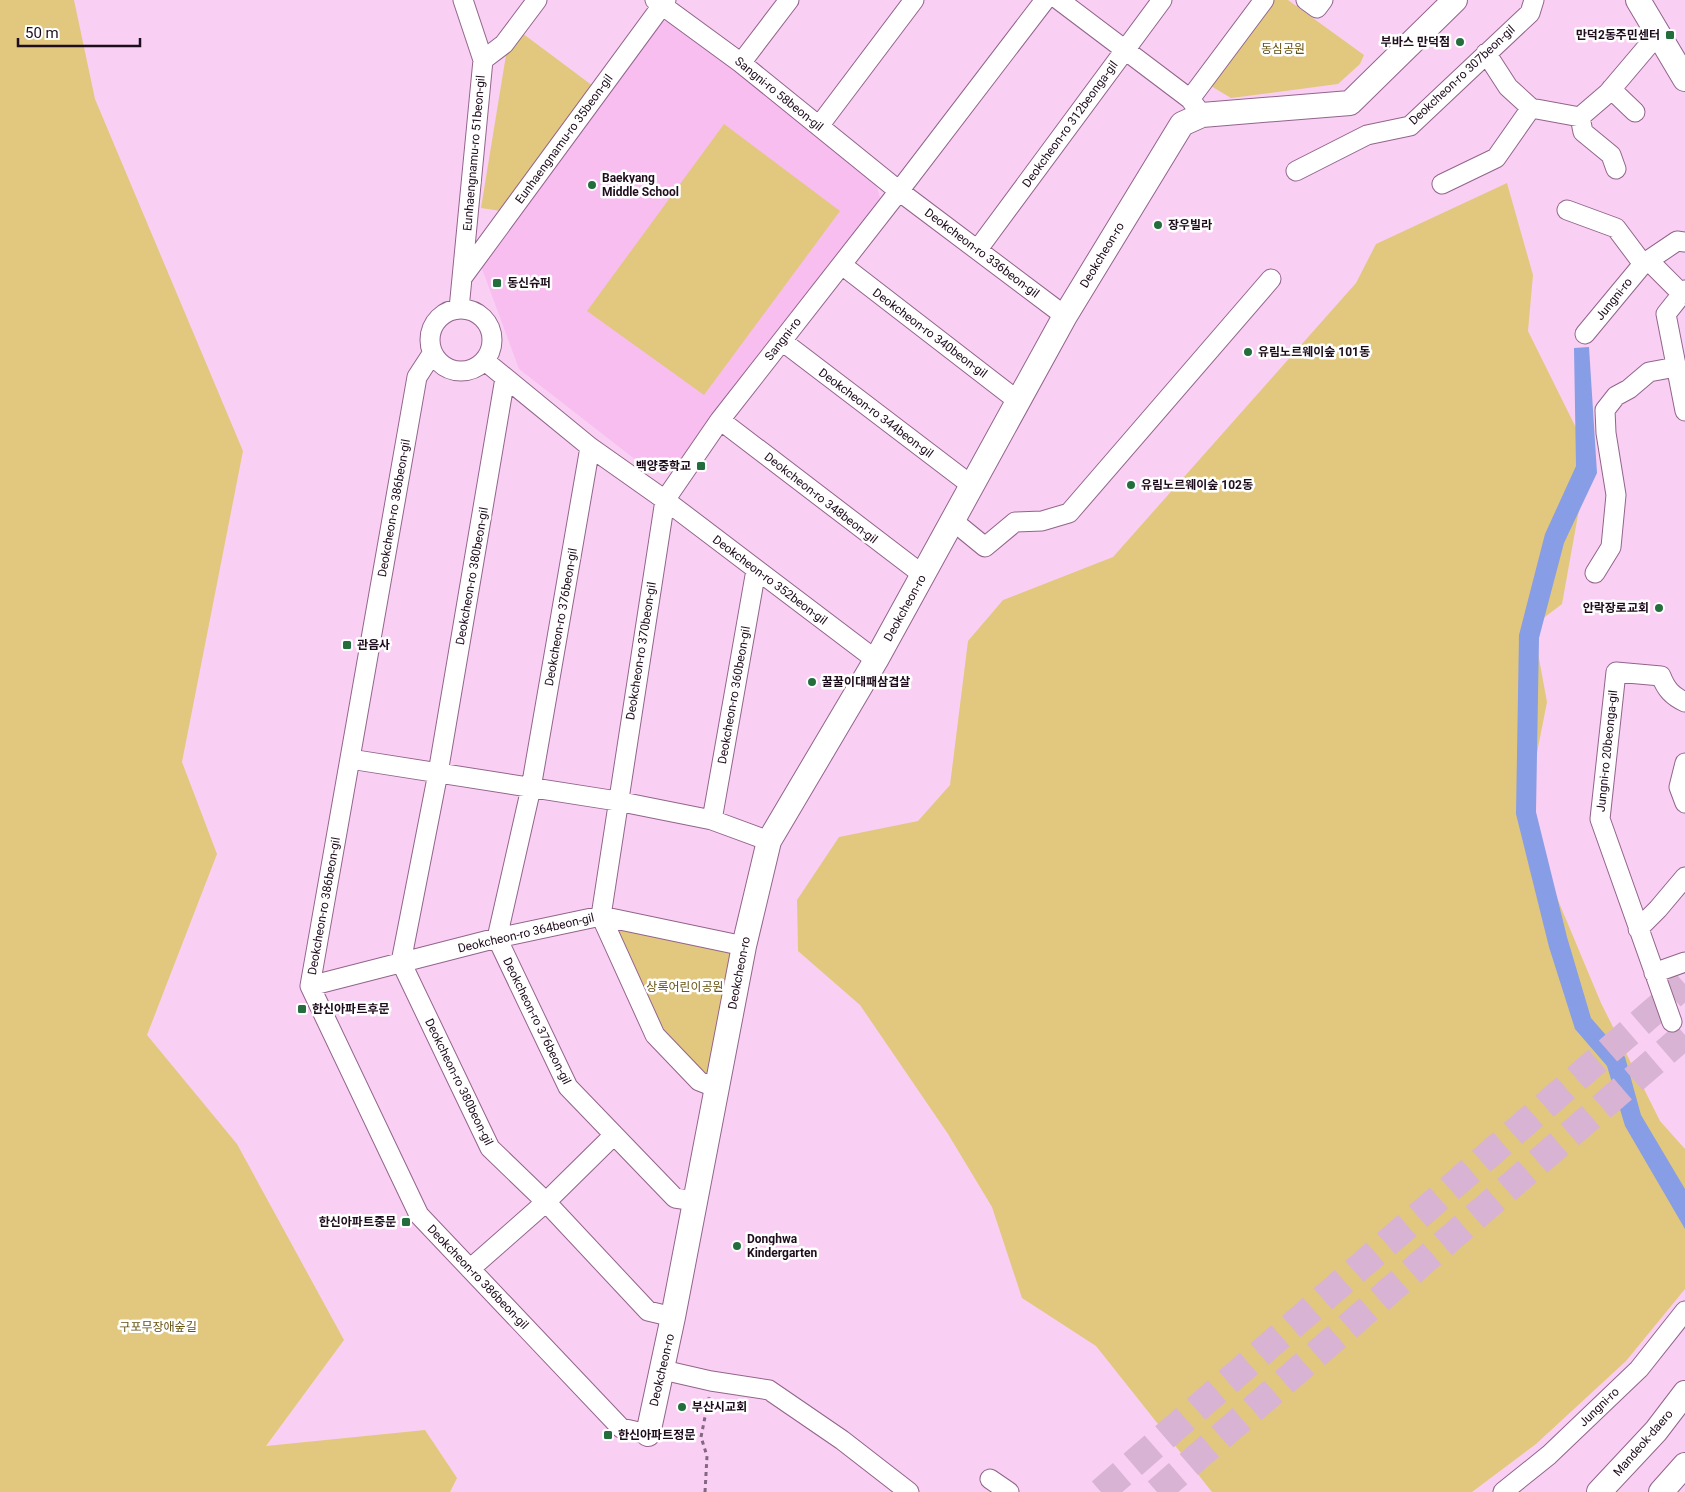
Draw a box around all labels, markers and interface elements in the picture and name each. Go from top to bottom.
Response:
scale bar [18,15,140,47]
street label: Deokcheon-ro 307beon-gil [1406,22,1518,128]
text: 50 m [25,24,59,42]
place label: 만덕2동주민센터 [1576,28,1660,42]
marker: 만덕2동주민센터 [1664,29,1676,41]
place label: 부바스 만덕점 [1381,35,1450,49]
marker: 부바스 만덕점 [1454,36,1466,48]
park label: 동심공원 [1261,42,1305,56]
street label: Sangni-ro 58beon-gil [732,54,826,134]
street label: Deokcheon-ro 312beonga-gil [1019,58,1121,190]
street label: Eunhaengnamu-ro 35beon-gil [512,72,616,206]
street label: Eunhaengnamu-ro 51beon-gil [460,75,488,231]
place label: Baekyang Middle School [602,171,679,199]
marker: Baekyang Middle School [586,179,598,191]
street label: Deokcheon-ro 336beon-gil [922,205,1042,301]
place label: 장우빌라 [1168,218,1212,232]
marker: 장우빌라 [1152,219,1164,231]
street label: Deokcheon-ro [1077,220,1127,290]
street label: Jungni-ro [1593,275,1635,323]
place label: 동신슈퍼 [507,276,551,290]
marker: 동신슈퍼 [491,277,503,289]
street label: Deokcheon-ro 340beon-gil [870,285,990,381]
street label: Sangni-ro [762,315,804,363]
place label: 유림노르웨이숲 101동 [1258,345,1370,359]
marker: 유림노르웨이숲 101동 [1242,346,1254,358]
street label: Deokcheon-ro 344beon-gil [816,365,936,461]
street label: Deokcheon-ro 386beon-gil [375,438,413,578]
street label: Deokcheon-ro 348beon-gil [762,450,880,546]
place label: 백양중학교 [636,459,691,473]
marker: 백양중학교 [695,460,707,472]
place label: 유림노르웨이숲 102동 [1141,478,1253,492]
marker: 유림노르웨이숲 102동 [1125,479,1137,491]
street label: Deokcheon-ro 380beon-gil [453,506,491,646]
street label: Deokcheon-ro 352beon-gil [710,532,830,628]
street label: Deokcheon-ro 376beon-gil [542,547,580,687]
street label: Deokcheon-ro [881,572,929,644]
street label: Deokcheon-ro 370beon-gil [623,581,659,721]
place label: 안락장로교회 [1583,601,1649,615]
marker: 안락장로교회 [1653,602,1665,614]
street label: Deokcheon-ro 360beon-gil [715,625,753,765]
place label: 관음사 [357,638,390,652]
marker: 관음사 [341,639,353,651]
place label: 꿀꿀이대패삼겹살 [822,675,910,689]
marker: 꿀꿀이대패삼겹살 [806,676,818,688]
street label: Jungni-ro 20beonga-gil [1594,689,1620,813]
street label: Deokcheon-ro 386beon-gil [305,836,343,976]
street label: Deokcheon-ro 364beon-gil [456,910,596,956]
street label: Deokcheon-ro [725,935,753,1011]
street label: Deokcheon-ro 376beon-gil [500,955,574,1087]
park label: 상록어린이공원 [646,980,724,994]
place label: 한신아파트후문 [312,1002,389,1016]
marker: 한신아파트후문 [296,1003,308,1015]
street label: Deokcheon-ro 380beon-gil [422,1016,496,1148]
place label: 한신아파트중문 [319,1215,396,1229]
marker: 한신아파트중문 [400,1216,412,1228]
street label: Deokcheon-ro 386beon-gil [424,1222,532,1332]
place label: Donghwa Kindergarten [747,1232,818,1260]
marker: Donghwa Kindergarten [731,1240,743,1252]
park label: 구포무장애숲길 [119,1320,197,1334]
street label: Deokcheon-ro [647,1332,677,1408]
street label: Jungni-ro [1576,1384,1622,1429]
place label: 부산시교회 [692,1400,747,1414]
marker: 부산시교회 [676,1401,688,1413]
street label: Mandeok-daero [1610,1407,1676,1479]
place label: 한신아파트정문 [618,1428,695,1442]
marker: 한신아파트정문 [602,1429,614,1441]

